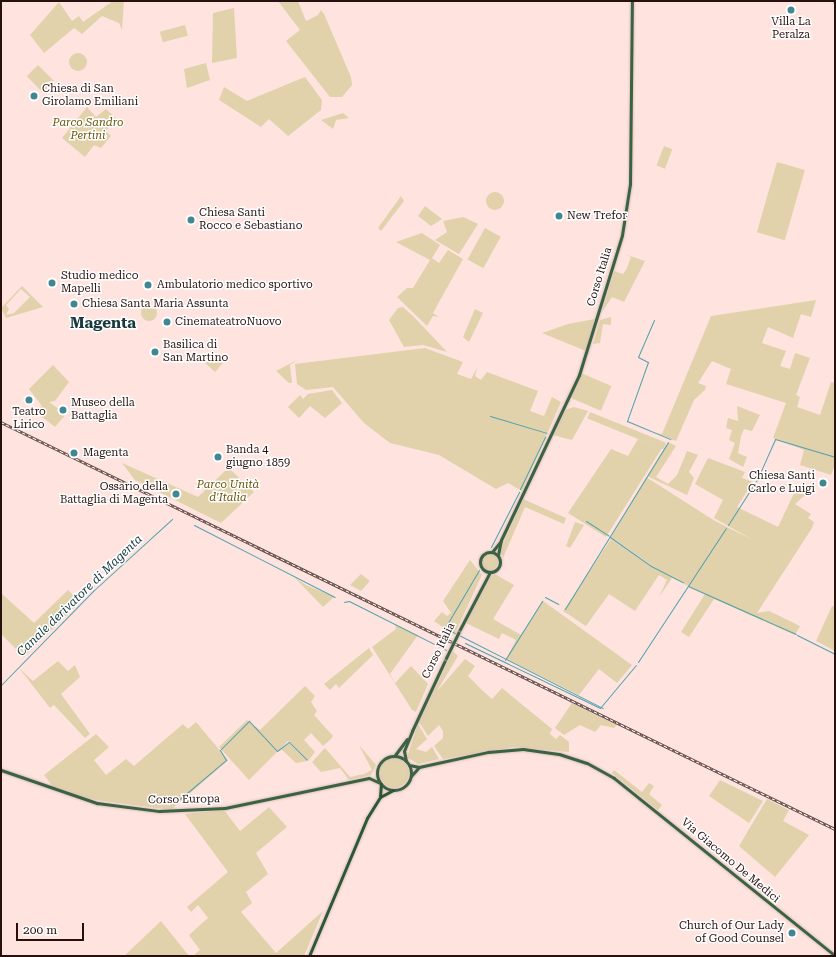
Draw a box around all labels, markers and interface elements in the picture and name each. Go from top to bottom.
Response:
marker: Villa La Peralza [786,5,796,15]
place label: Villa La Peralza [771,16,811,42]
place label: Chiesa di San Girolamo Emiliani [42,83,138,109]
marker: Chiesa di San Girolamo Emiliani [29,91,39,101]
park label: Parco Sandro Pertini [53,117,123,143]
place label: Chiesa Santi Rocco e Sebastiano [199,207,302,233]
place label: New Trefor [567,209,627,223]
marker: New Trefor [554,211,564,221]
marker: Chiesa Santi Rocco e Sebastiano [186,215,196,225]
street label: Corso Italia [585,246,615,308]
place label: Studio medico Mapelli [61,270,138,296]
marker: Studio medico Mapelli [46,277,58,289]
place label: Ambulatorio medico sportivo [157,278,313,292]
marker: Ambulatorio medico sportivo [142,279,154,291]
place label: Chiesa Santa Maria Assunta [82,297,228,311]
marker: Chiesa Santa Maria Assunta [69,299,79,309]
district label: Magenta [70,315,136,333]
place label: CinemateatroNuovo [175,315,282,329]
marker: CinemateatroNuovo [162,317,172,327]
place label: Basilica di San Martino [163,339,228,365]
marker: Basilica di San Martino [150,347,160,357]
marker: Teatro Lirico [24,395,34,405]
place label: Museo della Battaglia [71,397,135,423]
marker: Museo della Battaglia [58,405,68,415]
place label: Teatro Lirico [12,406,46,432]
place label: Banda 4 giugno 1859 [226,444,290,470]
place label: Magenta [83,446,128,460]
marker: Magenta [68,447,80,459]
marker: Banda 4 giugno 1859 [213,452,223,462]
place label: Chiesa Santi Carlo e Luigi [748,470,815,496]
marker: Chiesa Santi Carlo e Luigi [818,478,828,488]
park label: Parco Unità d'Italia [197,479,259,505]
place label: Ossario della Battaglia di Magenta [60,481,168,507]
marker: Ossario della Battaglia di Magenta [171,489,181,499]
water label: Canale derivatore di Magenta [14,532,146,660]
street label: Corso Italia [420,621,458,681]
street label: Corso Europa [148,793,220,807]
street label: Via Giacomo De Medici [678,816,782,906]
scale bar [18,915,86,941]
place label: Church of Our Lady of Good Counsel [679,920,784,946]
text: 200 m [23,923,57,937]
marker: Church of Our Lady of Good Counsel [787,928,797,938]

